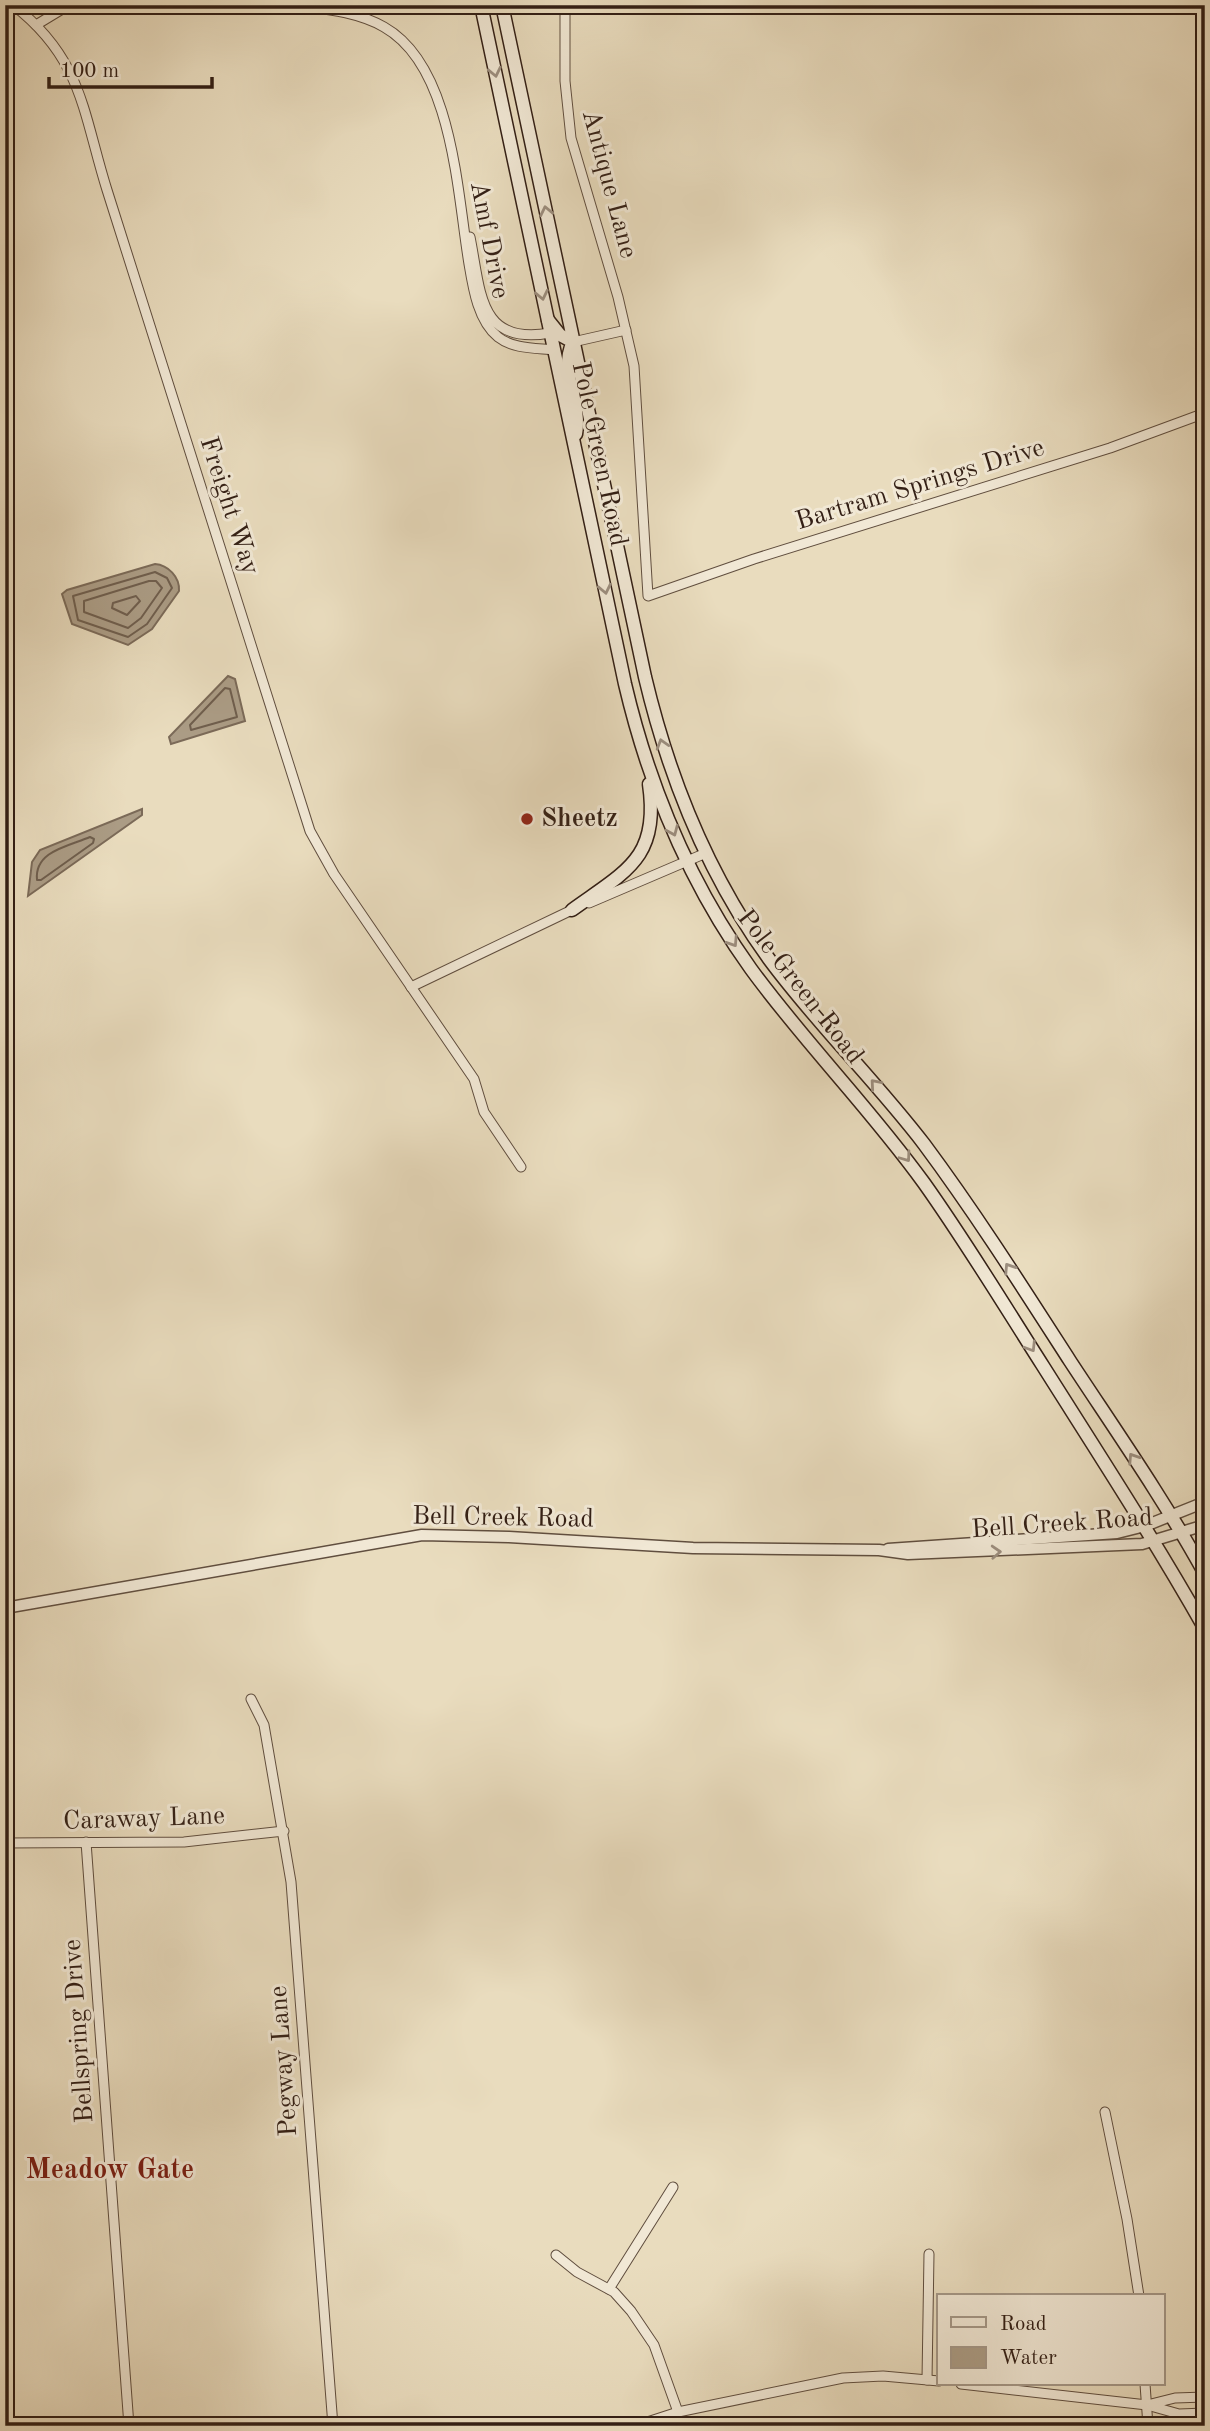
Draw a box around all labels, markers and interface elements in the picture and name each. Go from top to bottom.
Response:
scale bar [49,46,212,90]
text: 100 m [60,61,119,82]
one-way arrow [487,66,501,78]
street label: Antique Lane [577,107,641,261]
street label: Amf Drive [465,179,513,301]
one-way arrow [539,205,554,217]
one-way arrow [534,289,548,301]
street label: Pole Green Road [567,359,631,549]
street label: Freight Way [194,434,264,579]
street label: Bartram Springs Drive [793,435,1047,535]
one-way arrow [596,583,611,595]
one-way arrow [656,739,671,751]
place label: Sheetz [541,806,618,832]
marker: Sheetz [519,811,535,827]
one-way arrow [665,824,679,836]
street label: Pole Green Road [732,905,868,1069]
one-way arrow [725,934,738,947]
one-way arrow [871,1079,883,1092]
one-way arrow [897,1150,910,1162]
one-way arrow [1004,1262,1017,1275]
one-way arrow [1022,1340,1035,1353]
one-way arrow [1129,1453,1142,1466]
street label: Bell Creek Road [412,1503,594,1533]
street label: Bell Creek Road [970,1505,1154,1543]
one-way arrow [991,1545,1002,1560]
street label: Caraway Lane [62,1803,226,1835]
street label: Bellspring Drive [60,1938,98,2124]
street label: Pegway Lane [266,1985,302,2137]
district label: Meadow Gate [26,2157,194,2185]
legend [937,2294,1164,2386]
text: Road [1000,2314,1047,2335]
text: Water [1000,2348,1057,2369]

